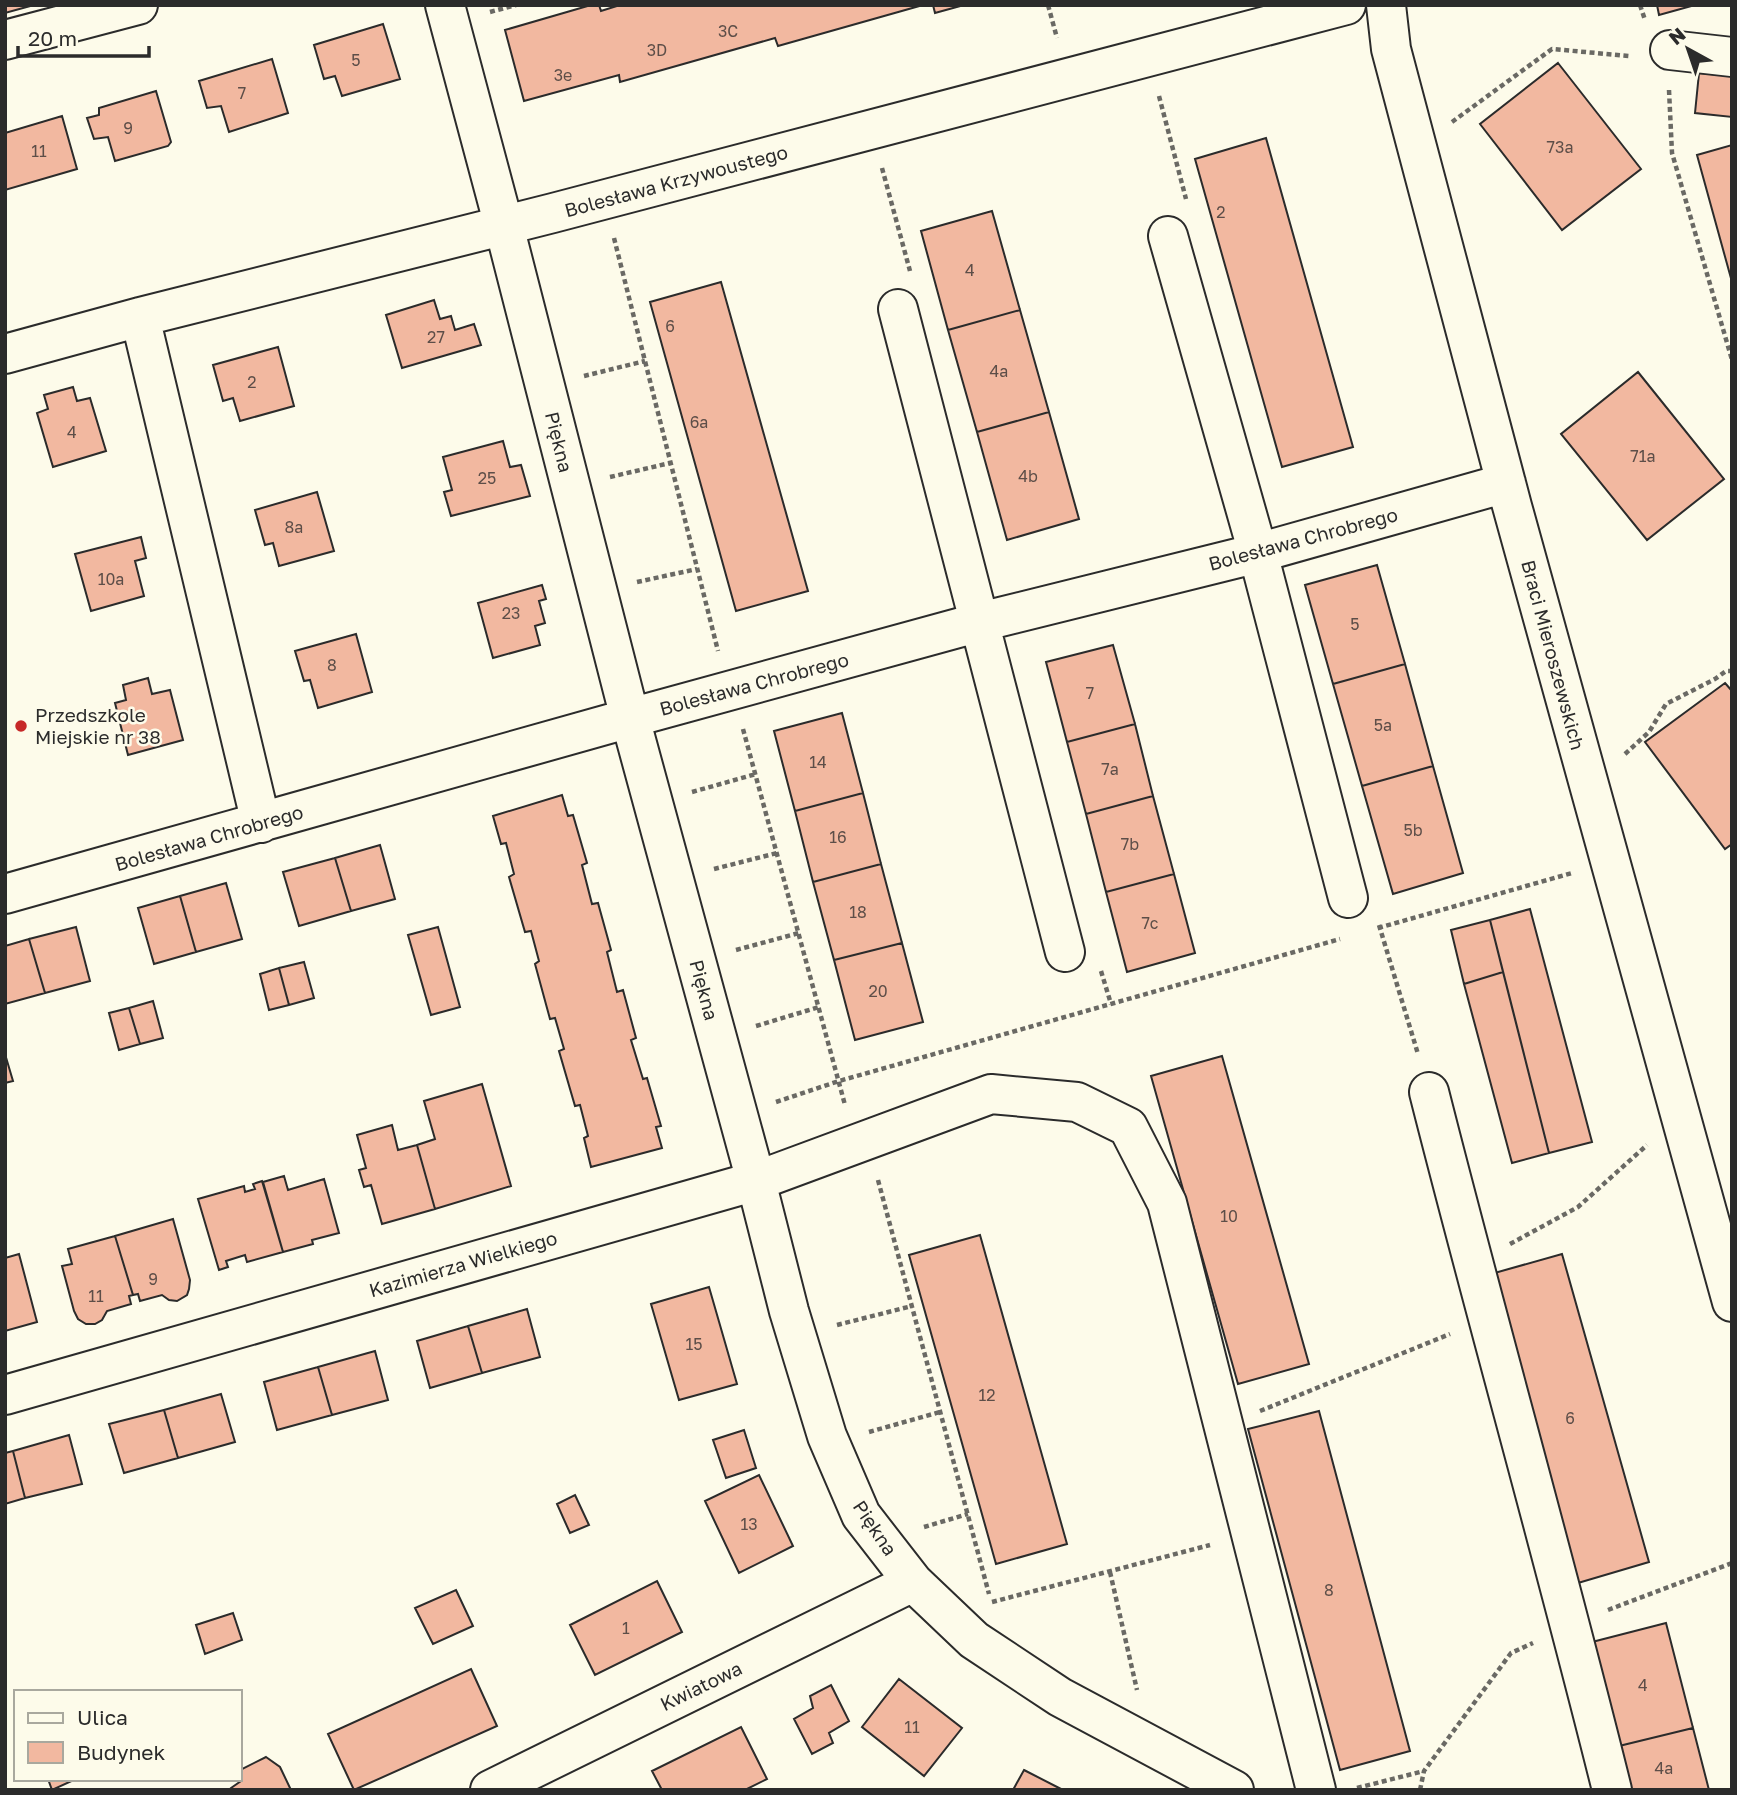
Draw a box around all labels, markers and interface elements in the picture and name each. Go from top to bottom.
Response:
scale bar [18,14,149,58]
north arrow [1653,14,1723,84]
house number: 3C [718,21,738,41]
text: N [1664,22,1690,49]
text: 20 m [28,25,77,51]
house number: 3D [647,40,667,60]
house number: 5 [351,50,361,70]
house number: 3e [554,65,572,85]
house number: 7 [238,83,246,103]
house number: 9 [123,118,133,138]
house number: 73a [1547,137,1573,157]
street label: Bolesława Krzywoustego [562,140,790,221]
house number: 11 [31,141,47,161]
house number: 2 [1216,202,1226,222]
house number: 4 [965,260,975,280]
house number: 6 [665,316,675,336]
house number: 27 [427,327,445,347]
house number: 4a [990,361,1008,381]
house number: 2 [247,372,257,392]
street label: Piękna [541,409,578,475]
house number: 6a [690,412,708,432]
house number: 4 [67,422,77,442]
house number: 71a [1630,446,1656,466]
house number: 4b [1018,466,1038,486]
house number: 25 [478,468,496,488]
street label: Bolesława Chrobrego [1206,502,1400,575]
house number: 8a [285,517,303,537]
street label: Braci Mieroszewskich [1517,557,1590,752]
house number: 10a [98,569,124,589]
house number: 23 [502,603,520,623]
house number: 5 [1350,614,1360,634]
street label: Bolesława Chrobrego [657,647,851,720]
house number: 8 [327,655,337,675]
house number: 7 [1086,683,1094,703]
place label: Przedszkole Miejskie nr 38 [35,703,161,748]
house number: 5a [1374,715,1392,735]
marker: Przedszkole Miejskie nr 38 [13,718,29,734]
house number: 14 [809,752,827,772]
house number: 7a [1101,759,1119,779]
street label: Bolesława Chrobrego [112,800,306,875]
house number: 5b [1403,820,1423,840]
house number: 16 [829,827,847,847]
house number: 7b [1121,834,1139,854]
house number: 18 [849,902,867,922]
house number: 7c [1141,913,1159,933]
street label: Piękna [685,957,724,1023]
house number: 20 [868,981,888,1001]
house number: 10 [1220,1206,1238,1226]
street label: Kazimierza Wielkiego [366,1226,560,1301]
house number: 9 [148,1269,158,1289]
house number: 11 [88,1286,104,1306]
house number: 15 [685,1334,703,1354]
house number: 12 [978,1385,996,1405]
house number: 6 [1565,1408,1575,1428]
street label: Piękna [849,1496,902,1560]
house number: 13 [740,1514,758,1534]
house number: 8 [1324,1580,1334,1600]
house number: 1 [622,1618,630,1638]
street label: Kwiatowa [656,1656,745,1715]
house number: 4 [1638,1675,1648,1695]
legend [14,1690,242,1781]
text: Ulica [77,1704,128,1730]
house number: 11 [904,1717,920,1737]
text: Budynek [77,1739,166,1765]
house number: 4a [1655,1758,1673,1778]

